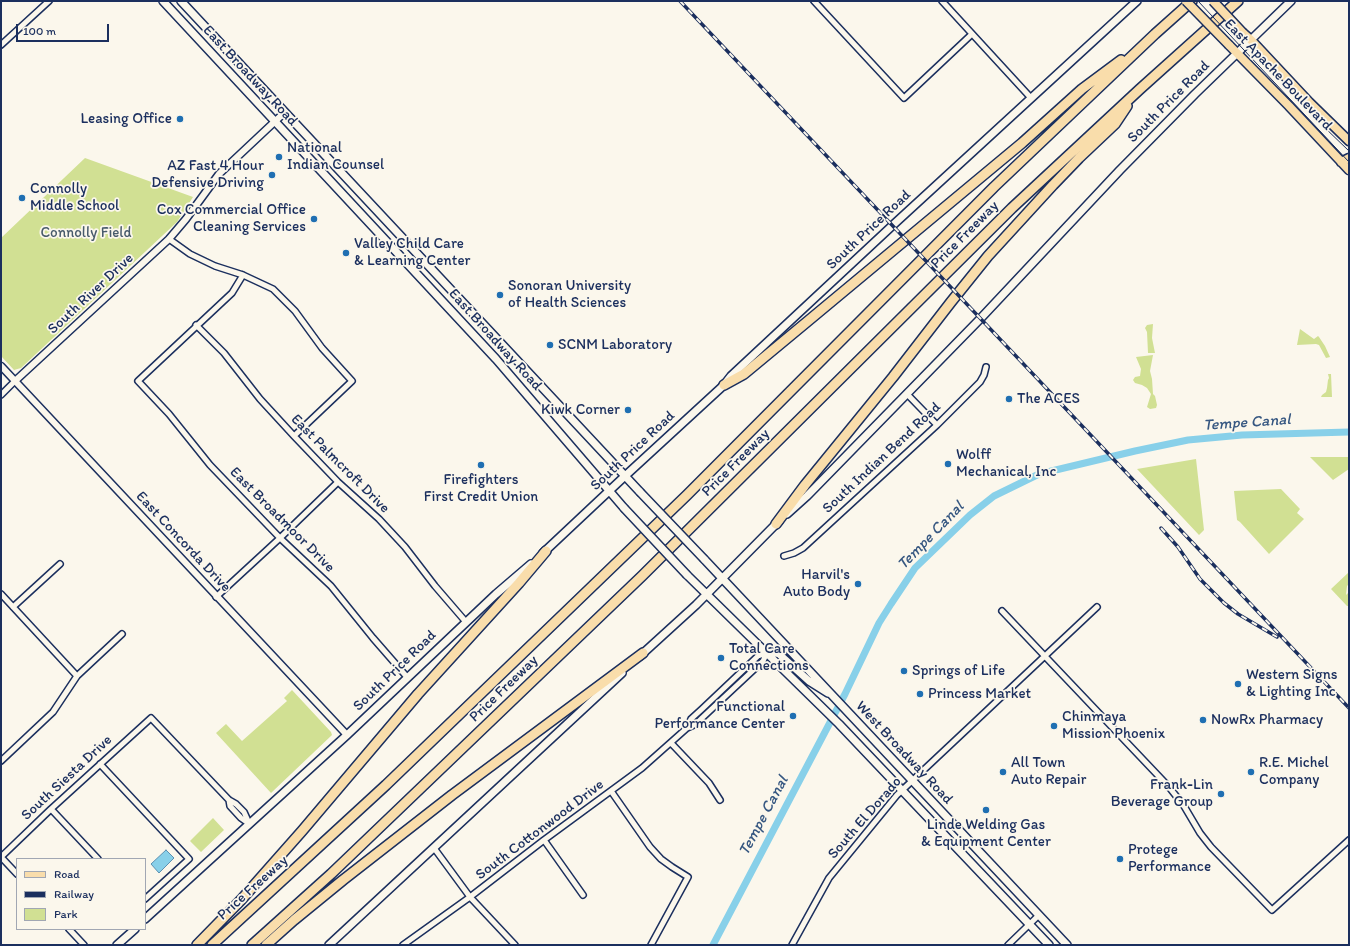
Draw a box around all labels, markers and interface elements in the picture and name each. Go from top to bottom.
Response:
street label: East Apache Boulevard [1220,15,1336,135]
scale bar [18,16,111,42]
street label: East Broadway Road [199,22,301,130]
text: 100 m [23,24,56,38]
street label: South Price Road [1124,57,1214,147]
place label: Leasing Office [81,110,172,128]
marker: Leasing Office [175,114,185,124]
place label: National Indian Counsel [287,139,384,174]
marker: National Indian Counsel [274,152,284,162]
place label: AZ Fast 4 Hour Defensive Driving [151,157,264,192]
marker: AZ Fast 4 Hour Defensive Driving [267,170,277,180]
place label: Connolly Middle School [30,180,119,215]
street label: South Price Road [823,186,915,274]
marker: Connolly Middle School [17,193,27,203]
street label: Price Freeway [927,197,1003,273]
place label: Cox Commercial Office Cleaning Services [157,201,306,236]
marker: Cox Commercial Office Cleaning Services [309,214,319,224]
park label: Connolly Field [40,224,132,242]
place label: Valley Child Care & Learning Center [354,235,470,270]
marker: Valley Child Care & Learning Center [341,248,351,258]
street label: South River Drive [44,250,138,338]
place label: Sonoran University of Health Sciences [508,277,631,312]
street label: East Broadway Road [444,285,546,395]
marker: Sonoran University of Health Sciences [495,290,505,300]
place label: SCNM Laboratory [558,336,672,354]
marker: SCNM Laboratory [545,340,555,350]
place label: The ACES [1017,390,1080,408]
marker: The ACES [1004,394,1014,404]
street label: South Indian Bend Road [819,398,945,518]
place label: Kiwk Corner [541,401,620,419]
marker: Kiwk Corner [623,405,633,415]
street label: South Price Road [587,407,679,495]
water label: Tempe Canal [1203,410,1291,436]
street label: East Palmcroft Drive [287,411,393,517]
street label: Price Freeway [698,425,774,501]
place label: Wolff Mechanical, Inc [956,446,1056,481]
marker: Wolff Mechanical, Inc [943,459,953,469]
marker: Firefighters First Credit Union [476,460,486,470]
street label: East Broadmoor Drive [226,464,338,576]
place label: Firefighters First Credit Union [424,471,538,506]
street label: East Concorda Drive [132,488,234,596]
water label: Tempe Canal [894,498,968,574]
place label: Harvil's Auto Body [783,566,850,601]
marker: Harvil's Auto Body [853,579,863,589]
street label: South Price Road [350,627,440,715]
place label: Total Care Connections [729,640,809,675]
street label: Price Freeway [466,652,542,726]
marker: Total Care Connections [716,653,726,663]
place label: Springs of Life [912,662,1005,680]
marker: Springs of Life [899,666,909,676]
place label: Western Signs & Lighting Inc [1246,666,1337,701]
marker: Western Signs & Lighting Inc [1233,679,1243,689]
place label: Princess Market [928,685,1031,703]
marker: Princess Market [915,689,925,699]
place label: Functional Performance Center [655,698,785,733]
street label: West Broadway Road [852,698,956,808]
place label: Chinmaya Mission Phoenix [1062,708,1165,743]
marker: Functional Performance Center [788,711,798,721]
place label: NowRx Pharmacy [1211,711,1323,729]
marker: NowRx Pharmacy [1198,715,1208,725]
marker: Chinmaya Mission Phoenix [1049,721,1059,731]
street label: South Siesta Drive [18,731,116,825]
place label: All Town Auto Repair [1011,754,1086,789]
place label: R.E. Michel Company [1259,754,1329,789]
marker: All Town Auto Repair [998,767,1008,777]
marker: R.E. Michel Company [1246,767,1256,777]
water label: Tempe Canal [735,773,793,859]
street label: South El Dorado [824,773,906,863]
street label: South Cottonwood Drive [472,776,608,884]
place label: Frank-Lin Beverage Group [1111,776,1213,811]
marker: Frank-Lin Beverage Group [1216,789,1226,799]
marker: Linde Welding Gas & Equipment Center [981,805,991,815]
place label: Linde Welding Gas & Equipment Center [921,816,1051,851]
place label: Protege Performance [1128,841,1211,876]
street label: Price Freeway [214,852,292,924]
marker: Protege Performance [1115,854,1125,864]
legend [16,858,146,930]
text: Road [54,867,80,881]
text: Railway [54,887,94,901]
text: Park [54,907,78,921]

